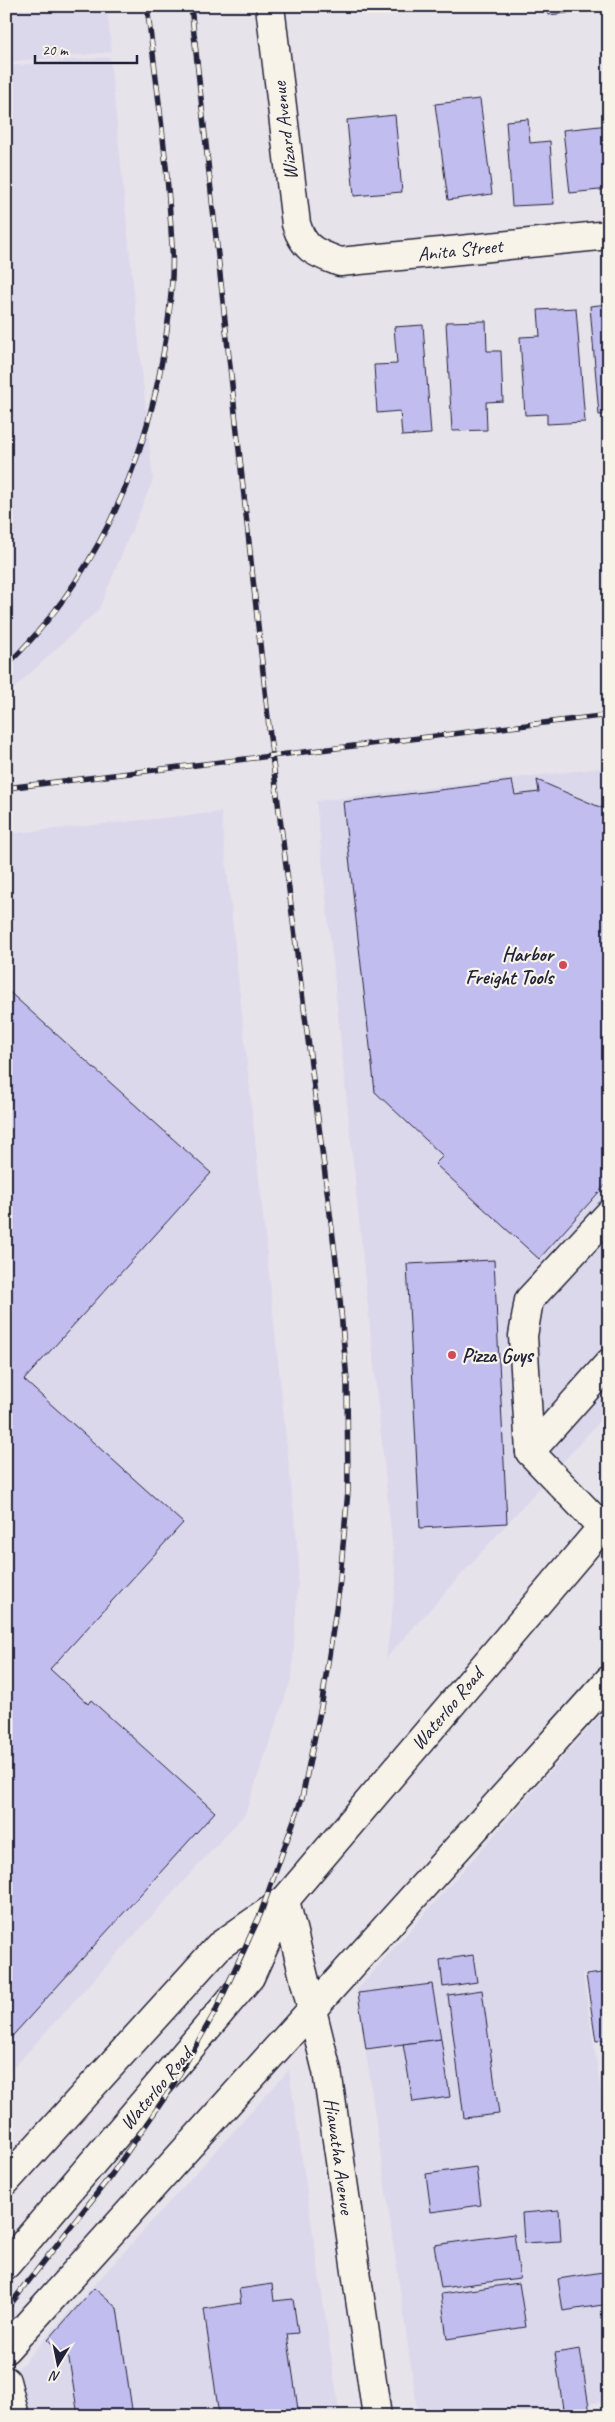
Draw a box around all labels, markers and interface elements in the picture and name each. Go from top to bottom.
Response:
scale bar [35,32,138,64]
text: 20 m [42,41,69,60]
street label: Wizard Avenue [266,79,303,182]
street label: Anita Street [416,233,506,267]
place label: Harbor Freight Tools [465,942,556,990]
marker: Harbor Freight Tools [557,959,569,971]
place label: Pizza Guys [462,1343,534,1368]
marker: Pizza Guys [446,1349,458,1361]
street label: Waterloo Road [405,1660,491,1755]
street label: Waterloo Road [114,2040,200,2135]
street label: Hiawatha Avenue [318,2096,360,2217]
north arrow [32,2340,82,2390]
text: N [48,2367,62,2385]

